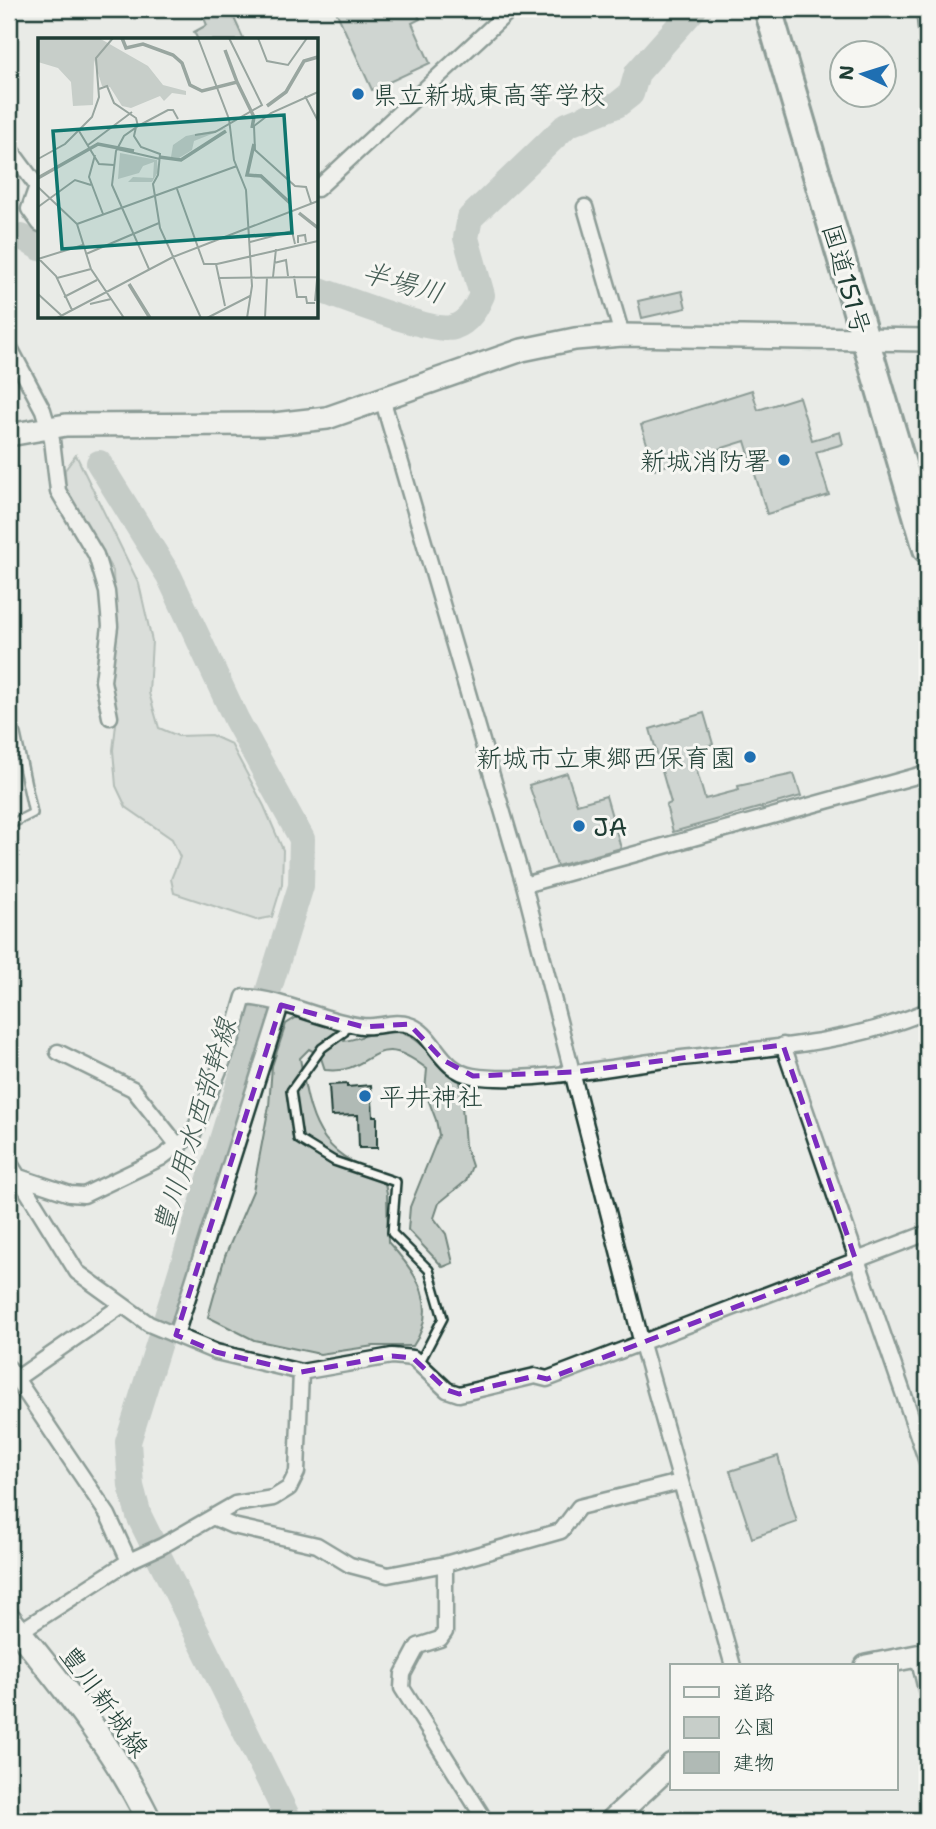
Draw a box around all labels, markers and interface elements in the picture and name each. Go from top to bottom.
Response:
inset map [38,38,318,318]
north arrow [828,38,898,108]
text: N [834,64,860,81]
place label: 県立新城東高等学校 [372,77,606,112]
marker: 県立新城東高等学校 [350,86,366,102]
street label: 国道151号 [814,219,880,339]
water label: 半場川 [357,252,449,312]
place label: 新城消防署 [640,443,770,478]
marker: 新城消防署 [776,452,792,468]
place label: 新城市立東郷西保育園 [476,740,736,775]
marker: 新城市立東郷西保育園 [742,749,758,765]
place label: JA [593,809,627,844]
marker: JA [571,818,587,834]
water label: 豊川用水西部幹線 [143,1012,245,1239]
place label: 平井神社 [379,1079,483,1114]
marker: 平井神社 [357,1088,373,1104]
street label: 豊川新城線 [53,1638,157,1764]
legend [670,1664,898,1790]
text: 道路 [733,1679,775,1707]
text: 公園 [733,1713,775,1741]
text: 建物 [733,1749,775,1777]

